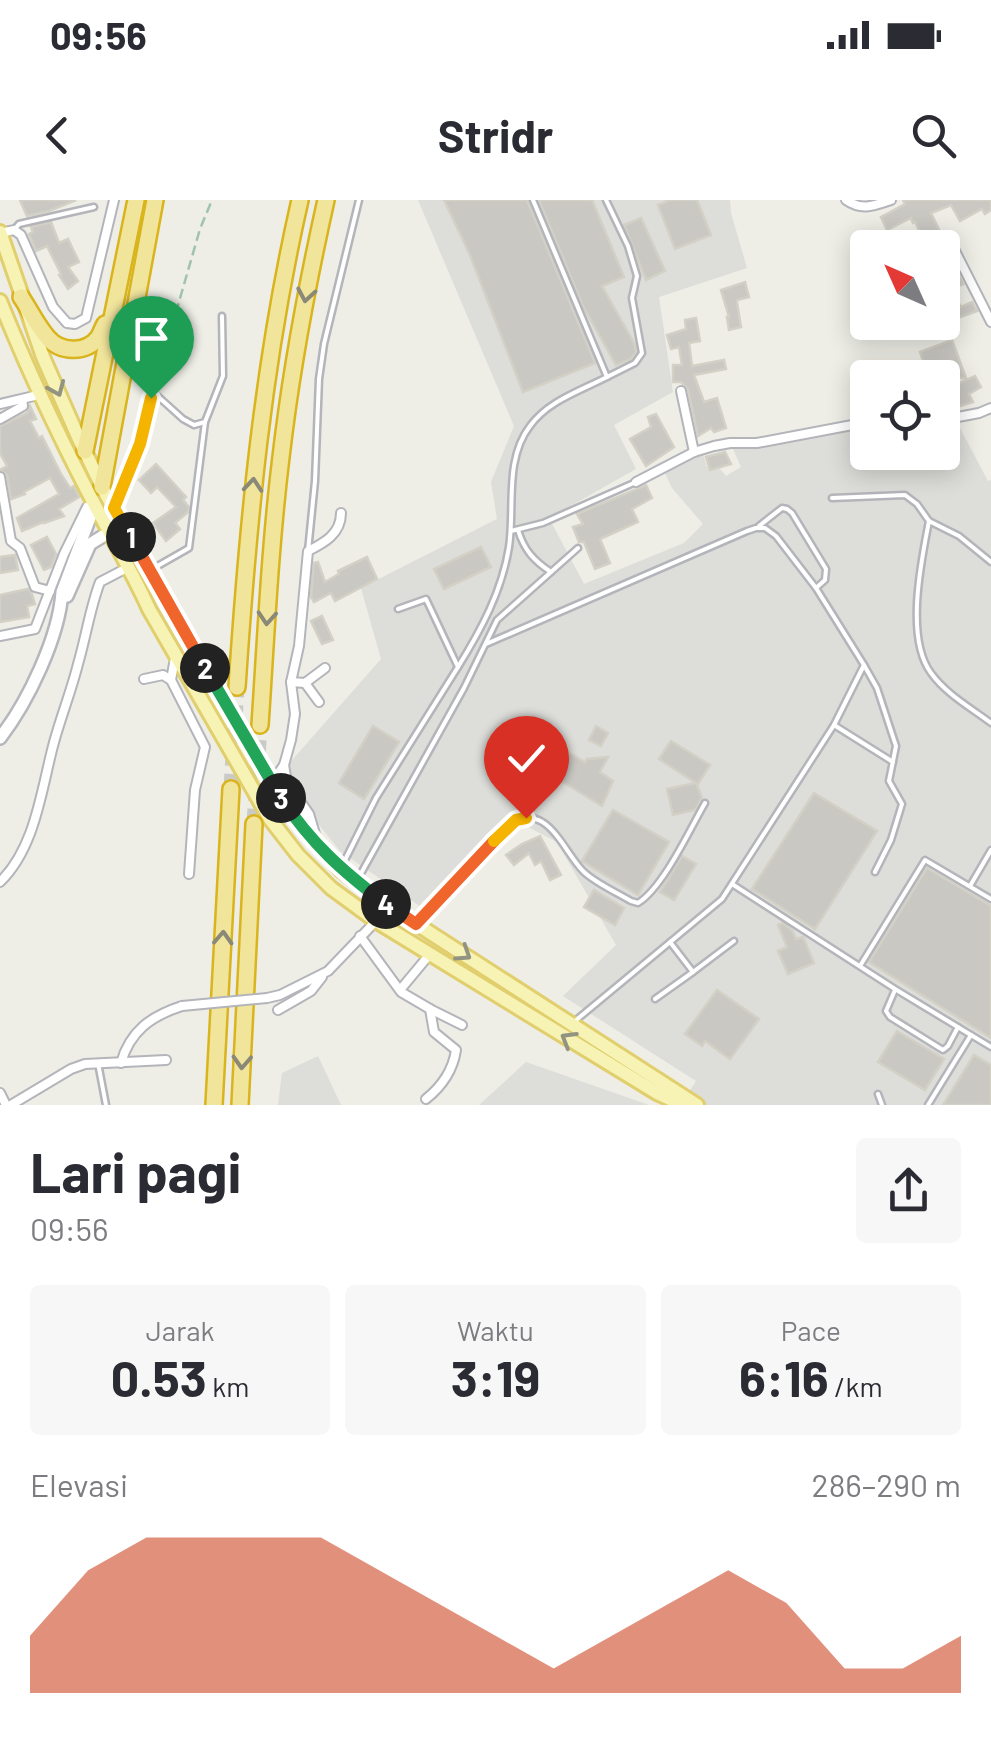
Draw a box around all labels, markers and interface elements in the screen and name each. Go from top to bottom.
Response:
text: 09:56 [50,12,147,58]
icon: back [30,108,85,163]
text: Stridr [438,108,553,162]
icon: search [906,108,961,163]
north arrow [850,230,960,340]
map controls [850,230,960,470]
one-way arrow [296,287,317,304]
pin [109,296,194,399]
icon: arrive [124,311,179,366]
button: locate [850,360,960,470]
one-way arrow [45,379,65,397]
one-way arrow [241,477,263,493]
pin: 1 [106,512,156,562]
text: 1 [126,520,136,554]
one-way arrow [257,610,278,626]
pin: 2 [180,643,230,693]
text: 2 [197,651,213,685]
pin [484,716,569,819]
icon: check [499,731,554,786]
pin: 3 [256,773,306,823]
text: 3 [273,781,289,815]
pin: 4 [361,879,411,929]
text: 4 [378,887,394,921]
one-way arrow [212,929,233,945]
one-way arrow [453,942,471,961]
one-way arrow [561,1032,579,1051]
one-way arrow [232,1054,253,1070]
text: Lari pagi [30,1138,241,1204]
button: share [856,1138,961,1243]
text: 09:56 [30,1209,109,1247]
text: Jarak [146,1313,215,1347]
text: Waktu [457,1313,534,1347]
text: Pace [781,1313,841,1347]
text: 0.53 [111,1347,207,1407]
text: 3:19 [451,1347,540,1407]
text: 6:16 [739,1347,829,1407]
text: km [207,1369,250,1403]
text: /km [829,1369,883,1403]
text: Elevasi [30,1465,128,1503]
text: 286–290 m [812,1465,961,1503]

